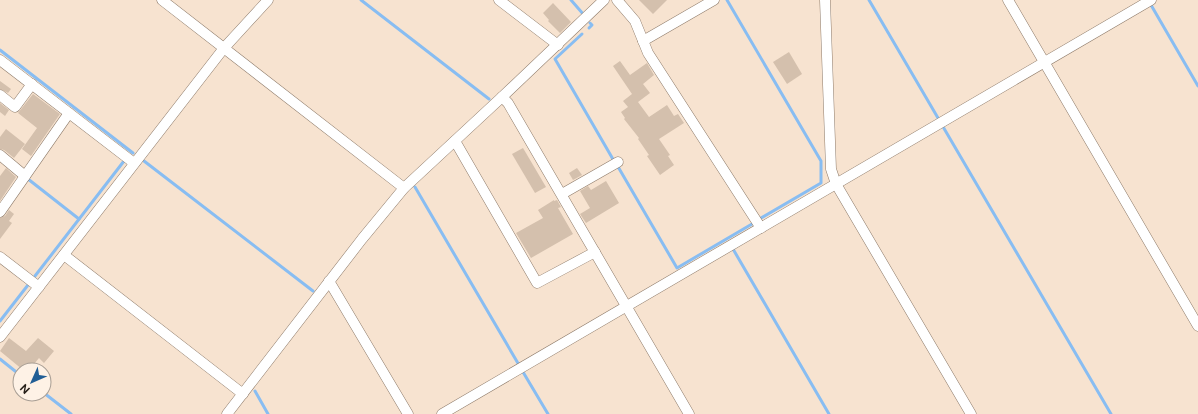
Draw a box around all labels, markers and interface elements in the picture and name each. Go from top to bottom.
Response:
north arrow [12,362,52,402]
text: N [18,382,32,396]

